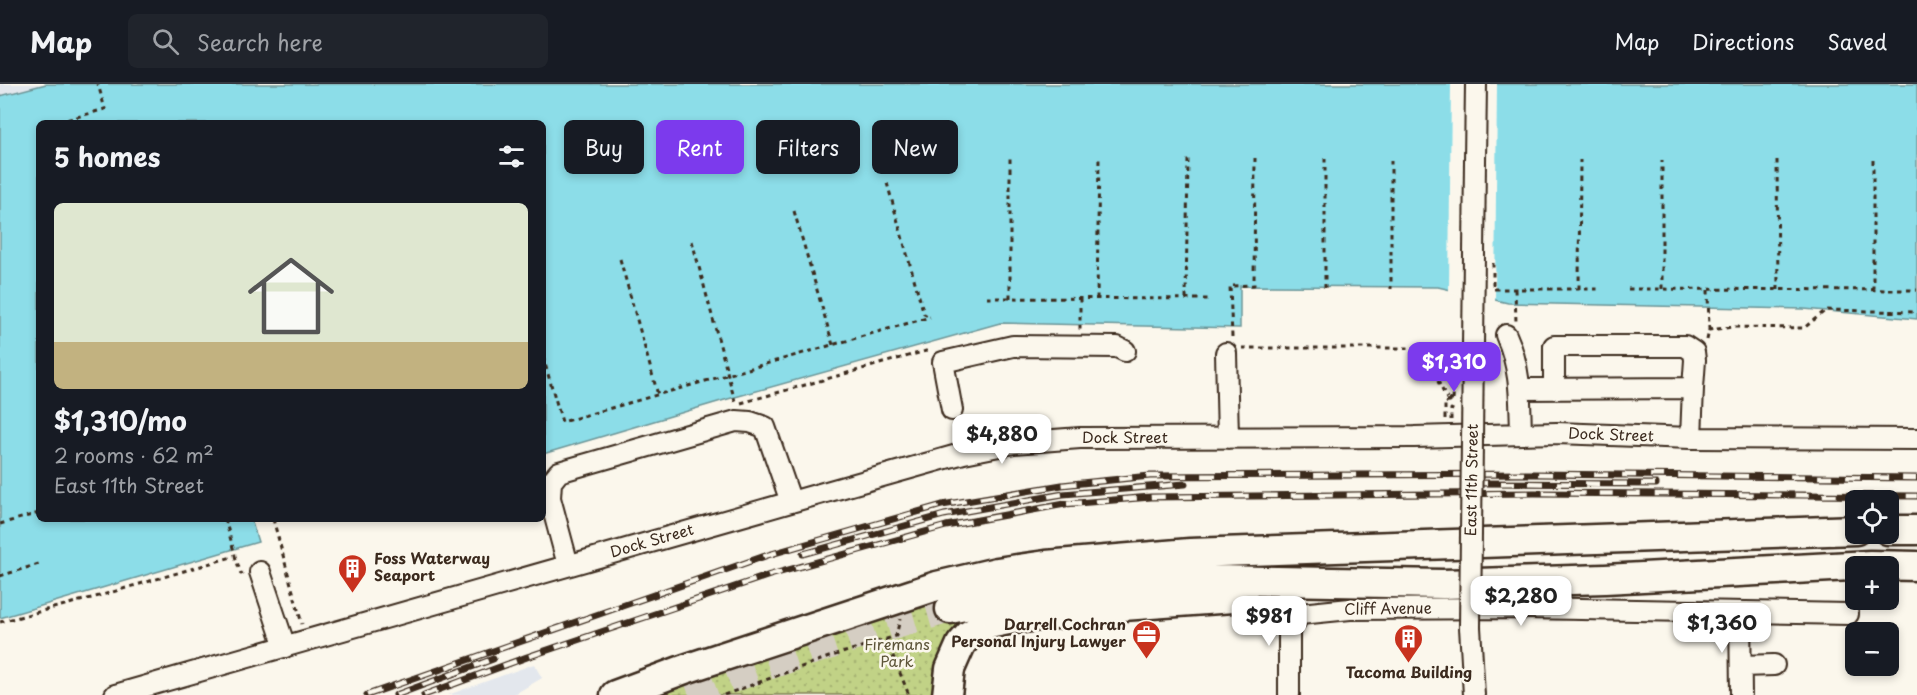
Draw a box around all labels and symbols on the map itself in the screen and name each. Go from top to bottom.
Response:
pin: $1,310 [1405,342,1503,393]
pin: $4,880 [953,414,1051,465]
street label: Dock Street [1568,421,1654,446]
street label: East 11th Street [1458,424,1483,536]
street label: Dock Street [1082,425,1168,448]
street label: Dock Street [607,517,696,562]
place label: Foss Waterway Seaport [374,546,490,586]
building icon: Foss Waterway Seaport [337,552,369,594]
pin: $2,280 [1472,576,1570,627]
street label: Cliff Avenue [1344,595,1432,620]
pin: $981 [1233,596,1305,647]
pin: $1,360 [1673,603,1771,654]
place label: Darrell Cochran Personal Injury Lawyer [951,612,1126,652]
office icon: Darrell Cochran Personal Injury Lawyer [1131,618,1163,660]
building icon: Tacoma Building [1393,622,1425,664]
park label: Firemans Park [864,632,930,672]
place label: Tacoma Building [1346,660,1472,683]

